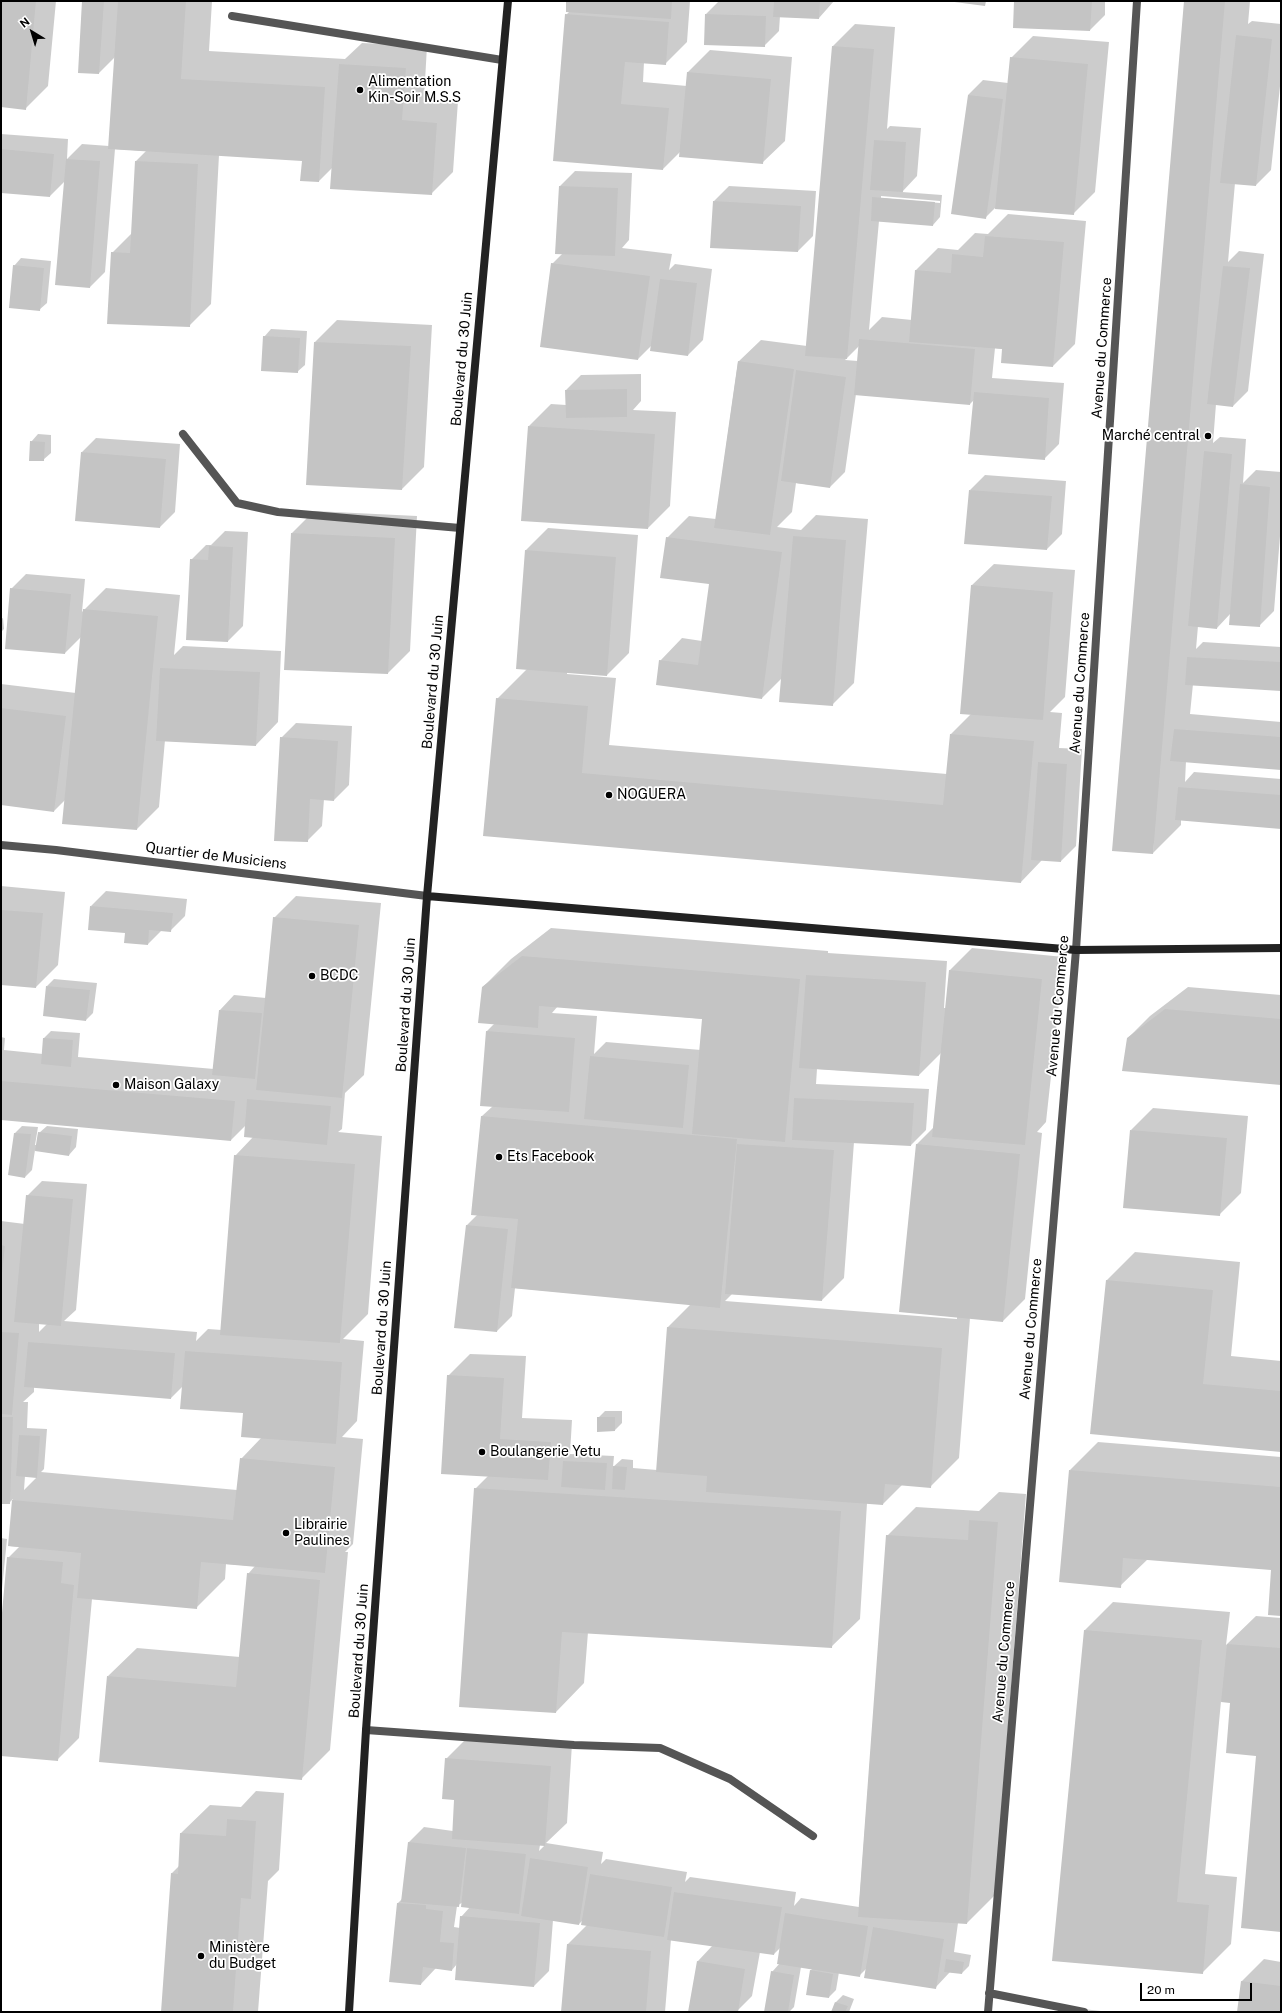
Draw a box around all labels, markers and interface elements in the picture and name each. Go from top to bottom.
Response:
north arrow [12,12,52,52]
text: N [18,15,32,30]
place label: Alimentation Kin-Soir M.S.S [368,74,461,106]
marker: Alimentation Kin-Soir M.S.S [355,85,365,95]
street label: Avenue du Commerce [1089,277,1115,419]
street label: Boulevard du 30 Juin [448,291,476,427]
place label: Marché central [1102,428,1200,444]
marker: Marché central [1203,431,1213,441]
street label: Avenue du Commerce [1067,612,1093,754]
street label: Boulevard du 30 Juin [419,614,447,750]
place label: NOGUERA [617,787,686,803]
marker: NOGUERA [604,790,614,800]
street label: Quartier de Musiciens [144,839,288,873]
street label: Avenue du Commerce [1043,935,1073,1077]
street label: Boulevard du 30 Juin [393,937,419,1073]
place label: BCDC [320,968,358,984]
marker: BCDC [307,971,317,981]
place label: Maison Galaxy [124,1077,219,1093]
marker: Maison Galaxy [111,1080,121,1090]
place label: Ets Facebook [507,1149,595,1165]
marker: Ets Facebook [494,1152,504,1162]
street label: Avenue du Commerce [1016,1258,1046,1400]
street label: Boulevard du 30 Juin [369,1260,395,1396]
place label: Boulangerie Yetu [490,1444,601,1460]
marker: Boulangerie Yetu [477,1447,487,1457]
place label: Librairie Paulines [294,1517,350,1550]
marker: Librairie Paulines [281,1528,291,1538]
street label: Avenue du Commerce [989,1581,1019,1723]
street label: Boulevard du 30 Juin [346,1583,372,1719]
place label: Ministère du Budget [209,1940,276,1972]
marker: Ministère du Budget [196,1951,206,1961]
scale bar [1142,1975,1254,2001]
text: 20 m [1147,1983,1175,1997]

